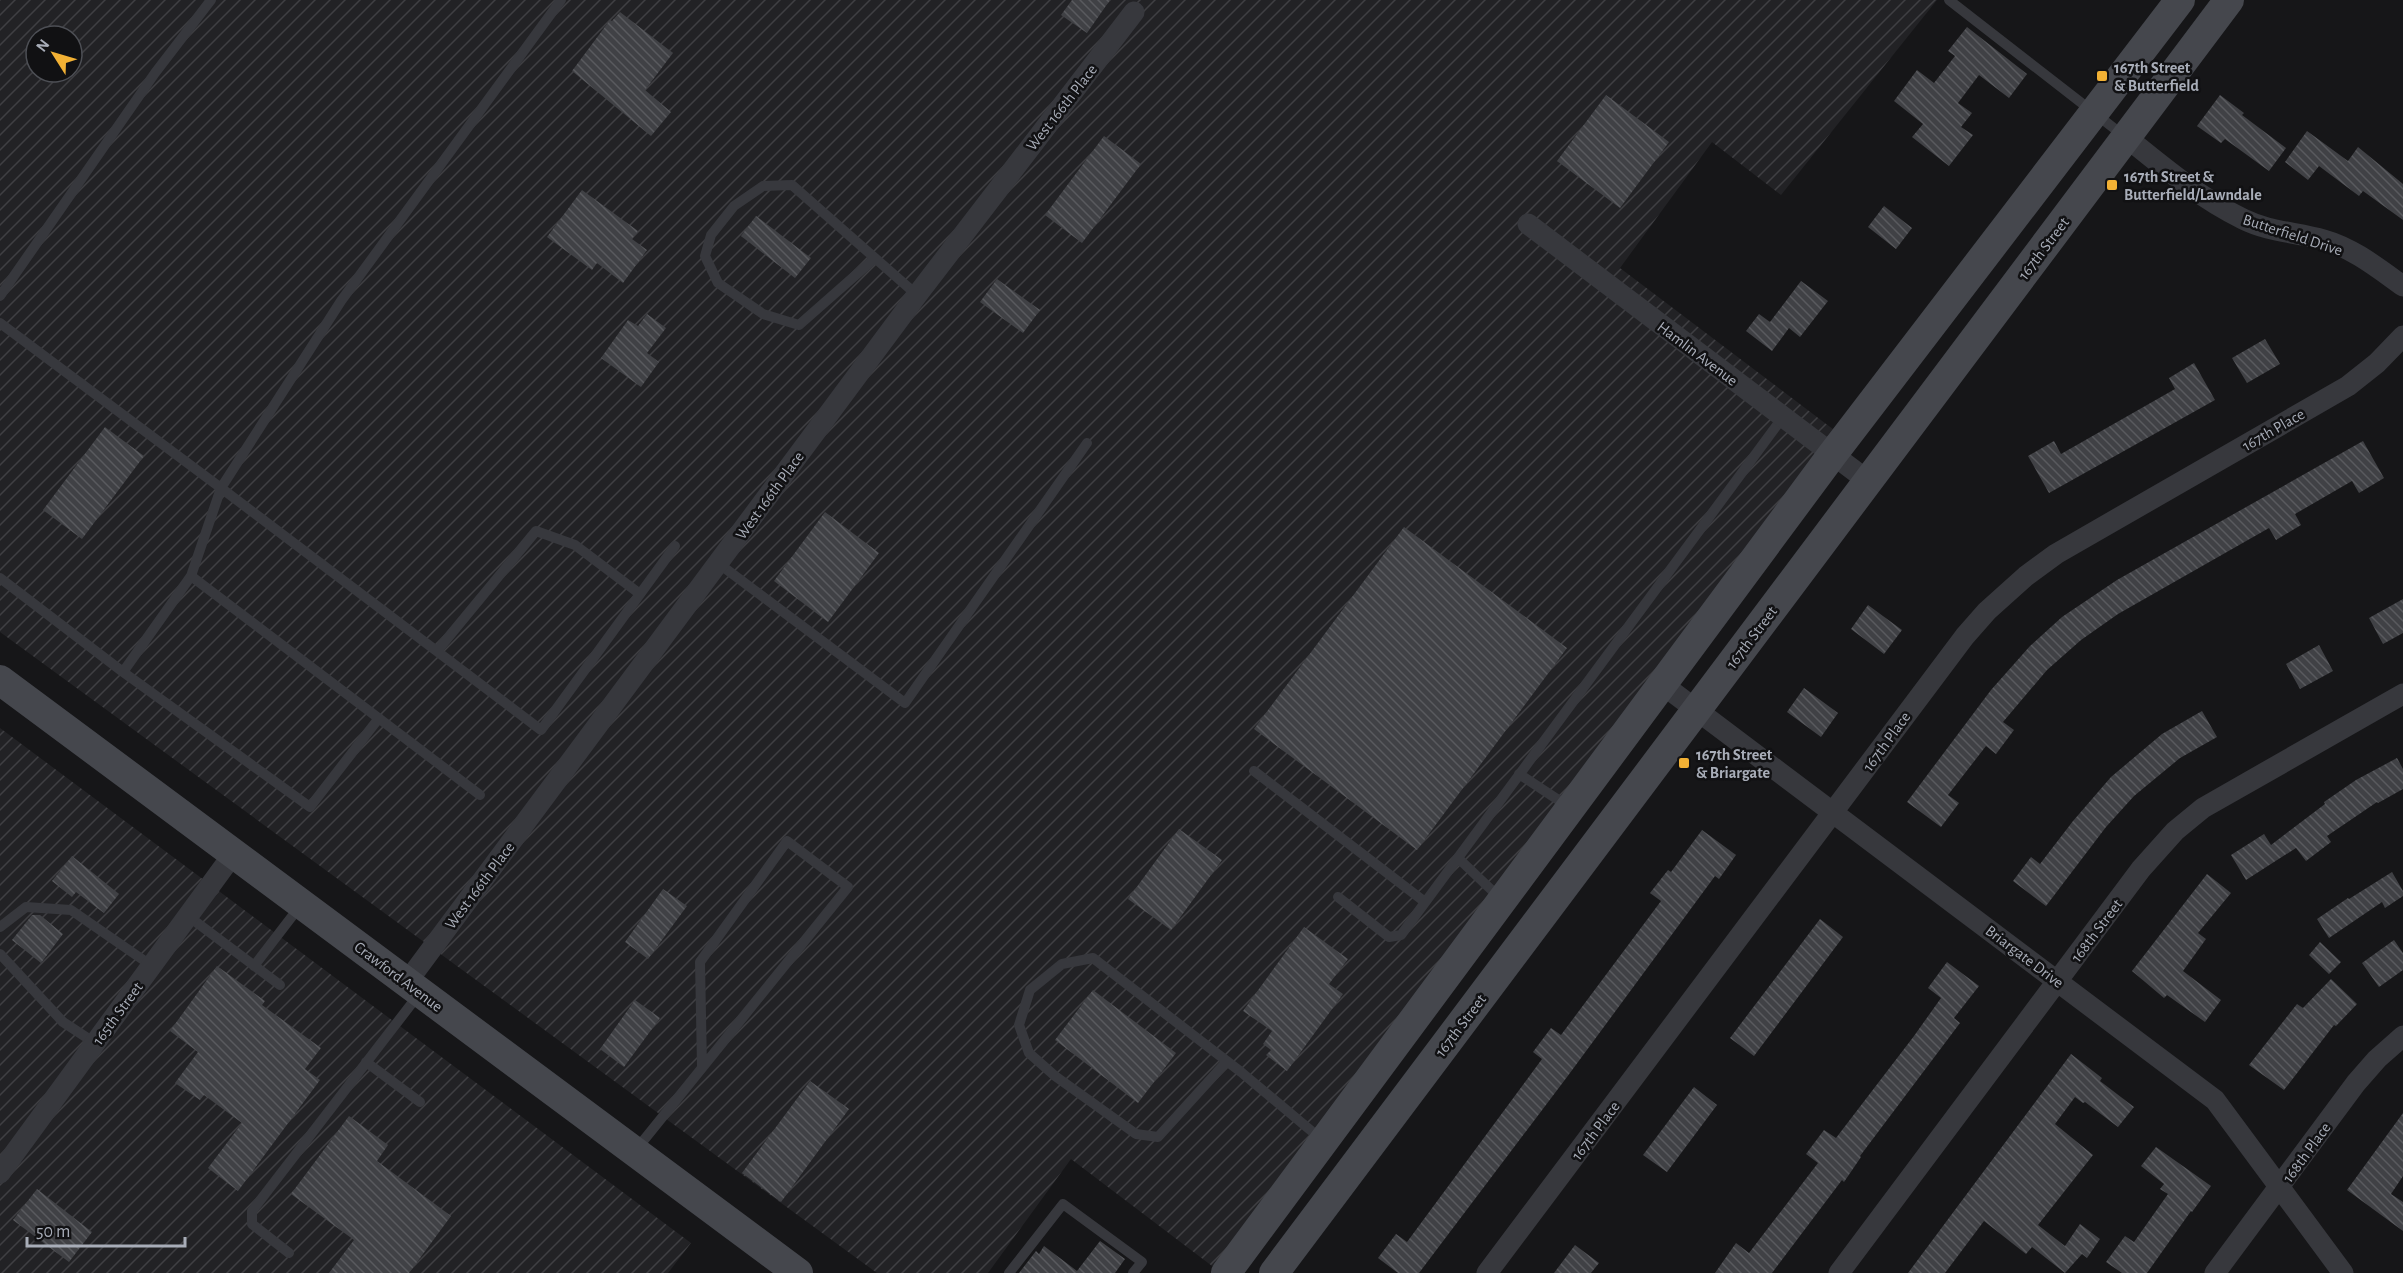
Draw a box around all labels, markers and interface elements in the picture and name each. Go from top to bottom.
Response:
north arrow [24,24,84,84]
text: N [33,36,53,55]
place label: 167th Street & Butterfield [2114,60,2200,94]
street label: West 166th Place [1023,62,1100,154]
marker: 167th Street & Butterfield [2095,69,2109,83]
place label: 167th Street & Butterfield/Lawndale [2124,169,2262,203]
marker: 167th Street & Butterfield/Lawndale [2105,178,2119,192]
street label: Butterfield Drive [2241,211,2344,259]
street label: 167th Street [2015,214,2072,283]
street label: Hamlin Avenue [1654,319,1741,389]
street label: 167th Place [2240,406,2307,454]
street label: West 166th Place [733,449,807,543]
street label: 167th Street [1723,603,1780,672]
street label: 167th Place [1860,709,1914,774]
place label: 167th Street & Briargate [1696,747,1773,781]
marker: 167th Street & Briargate [1677,756,1691,770]
street label: West 166th Place [442,839,518,932]
street label: 168th Street [2068,896,2126,965]
street label: Briargate Drive [1982,922,2066,991]
street label: Crawford Avenue [351,939,446,1015]
street label: 165th Street [90,979,146,1048]
street label: 167th Street [1432,991,1489,1060]
street label: 167th Place [1569,1098,1623,1163]
street label: 168th Place [2280,1120,2334,1186]
scale bar [27,1210,184,1248]
text: 50 m [36,1223,70,1241]

